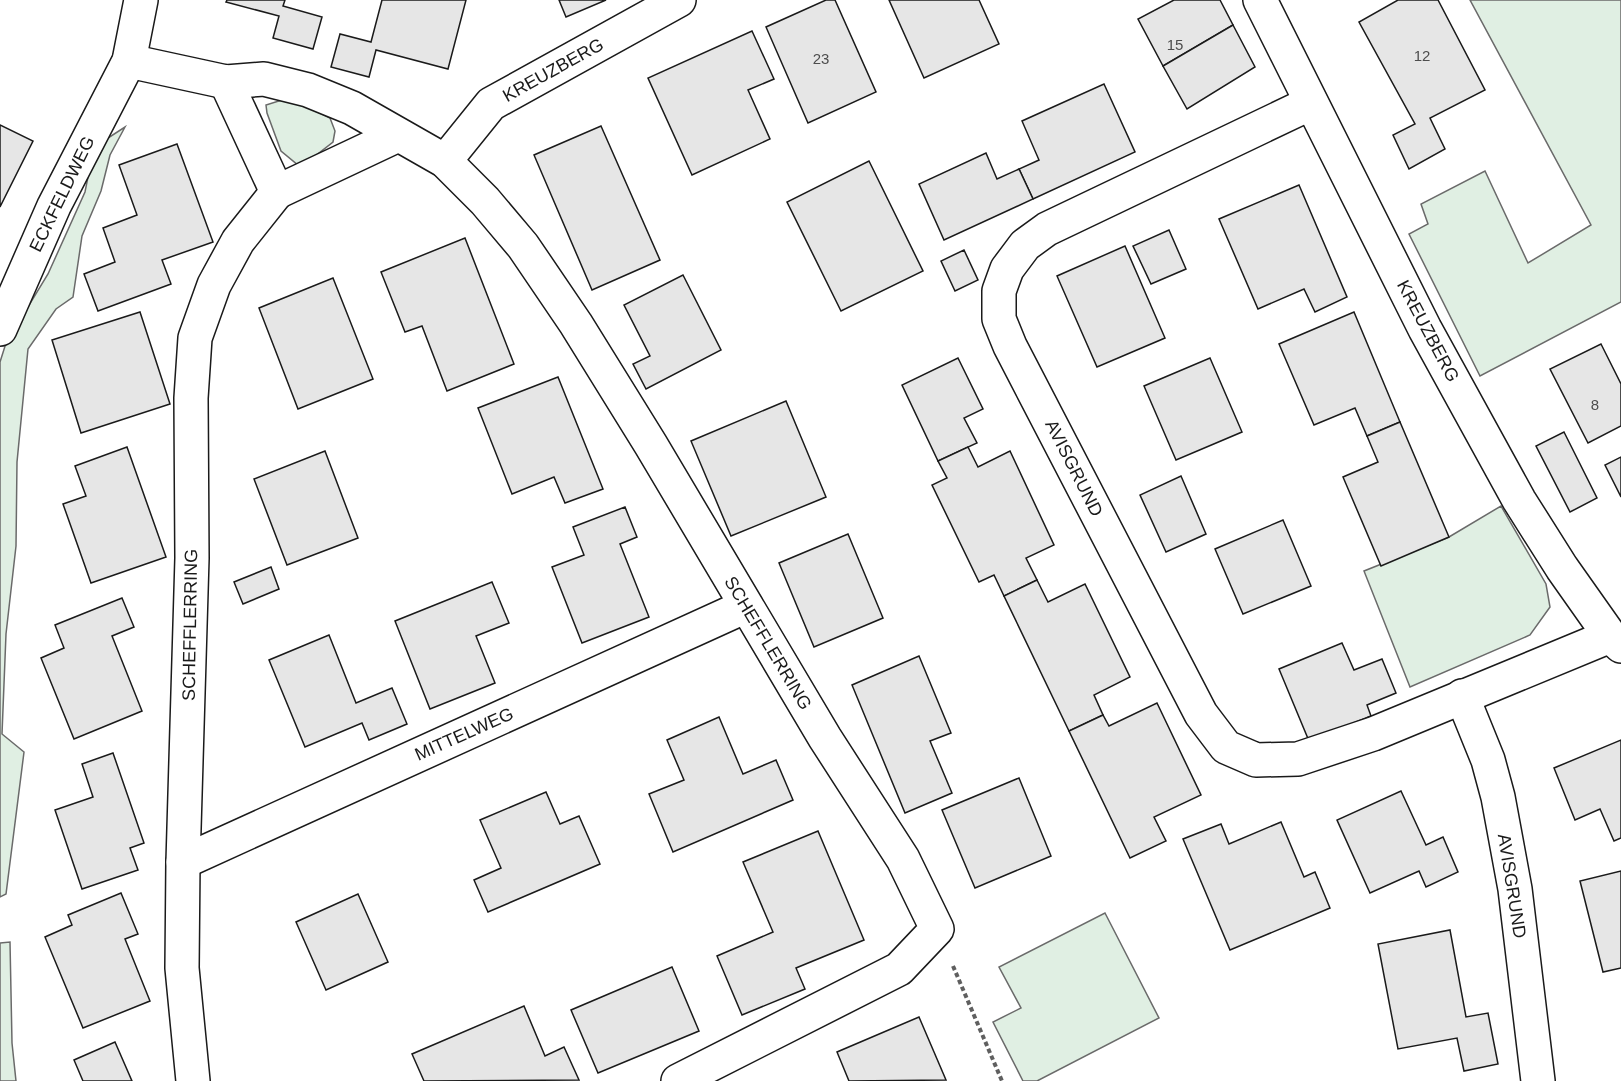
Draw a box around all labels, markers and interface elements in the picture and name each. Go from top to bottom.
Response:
street label: KREUZBERG [499,34,607,106]
house number: 15 [1167,36,1183,53]
house number: 12 [1414,47,1430,64]
house number: 23 [813,50,829,67]
street label: ECKFELDWEG [25,133,99,255]
street label: KREUZBERG [1393,277,1463,385]
house number: 8 [1591,396,1599,413]
street label: AVISGRUND [1041,416,1107,520]
street label: SCHEFFLERRING [179,549,201,701]
street label: SCHEFFLERRING [720,573,816,713]
street label: MITTELWEG [412,703,516,765]
street label: AVISGRUND [1494,832,1530,940]

